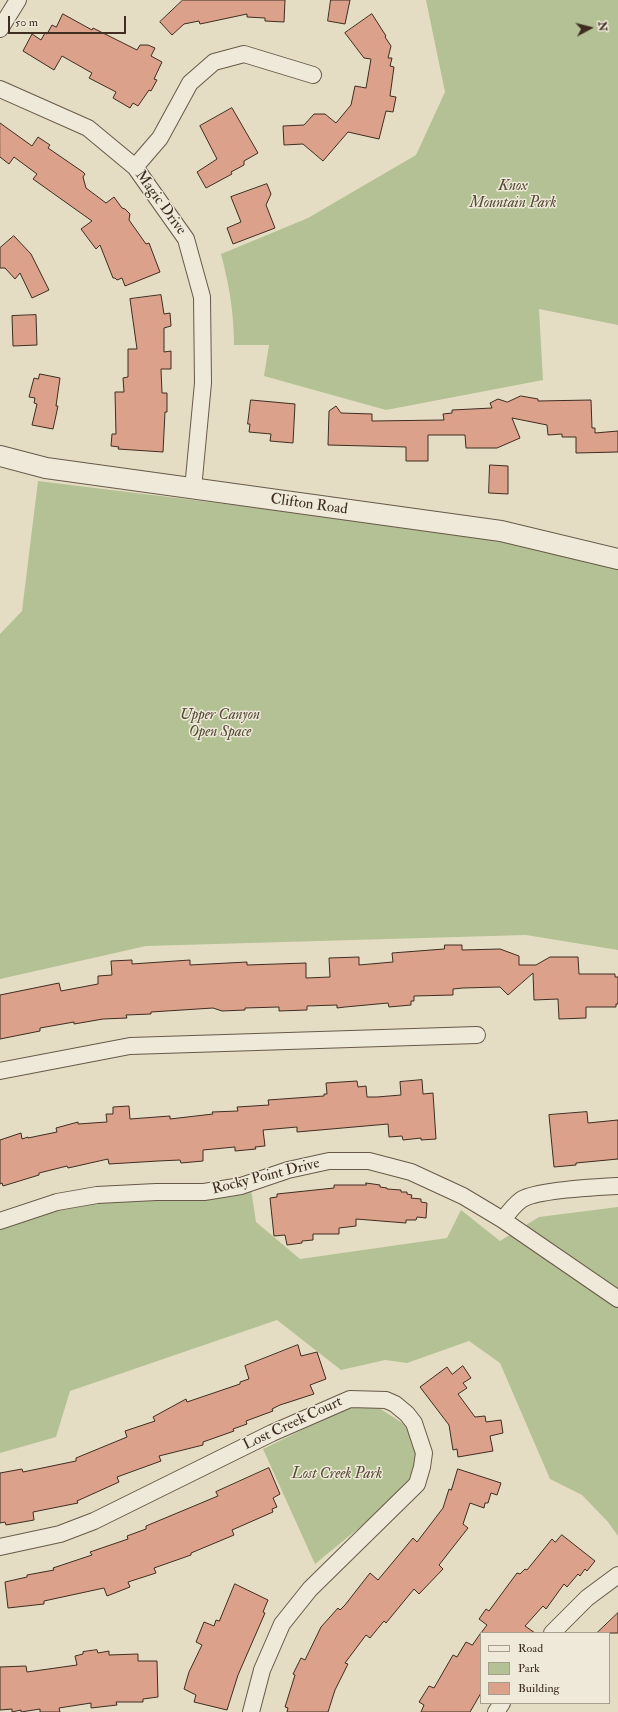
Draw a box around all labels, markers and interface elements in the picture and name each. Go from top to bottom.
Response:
scale bar [10,8,128,34]
north arrow [570,8,610,48]
text: 50 m [15,15,38,30]
text: N [595,21,609,32]
street label: Magic Drive [131,167,189,239]
park label: Knox Mountain Park [469,178,557,213]
street label: Clifton Road [269,491,349,519]
park label: Upper Canyon Open Space [180,707,260,742]
street label: Rocky Point Drive [210,1155,322,1199]
street label: Lost Creek Court [241,1393,345,1455]
park label: Lost Creek Park [292,1466,382,1484]
legend [480,1632,610,1704]
text: Road [518,1641,543,1656]
text: Park [518,1661,540,1676]
text: Building [518,1681,559,1696]

